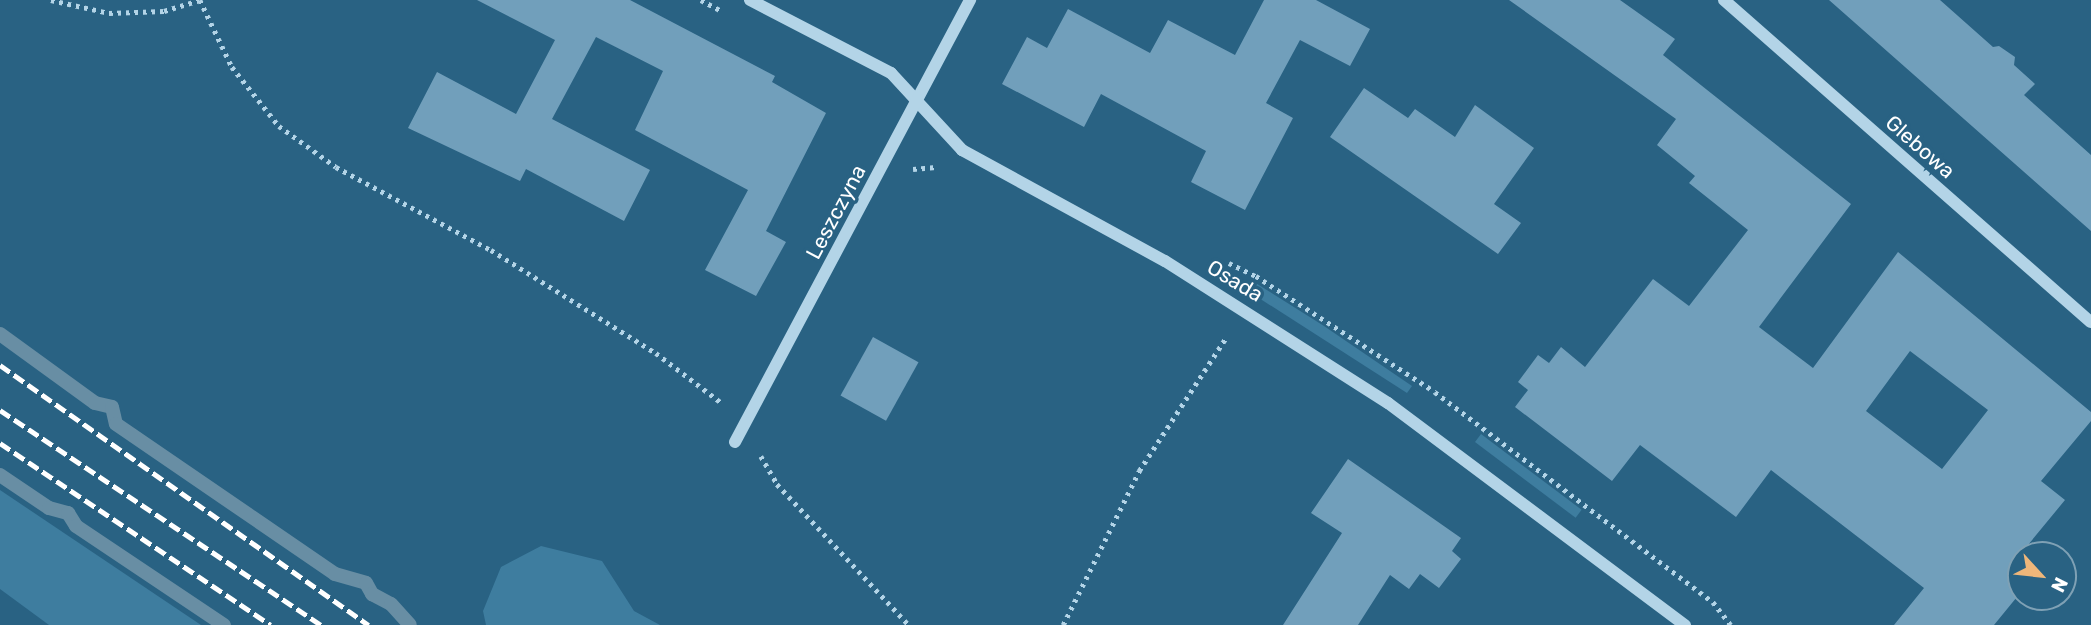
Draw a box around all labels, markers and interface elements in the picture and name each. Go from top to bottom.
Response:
street label: Glebowa [1880,110,1960,184]
street label: Leszczyna [801,161,871,263]
street label: Osada [1203,255,1267,307]
north arrow [2007,541,2077,611]
text: N [2046,574,2073,596]

